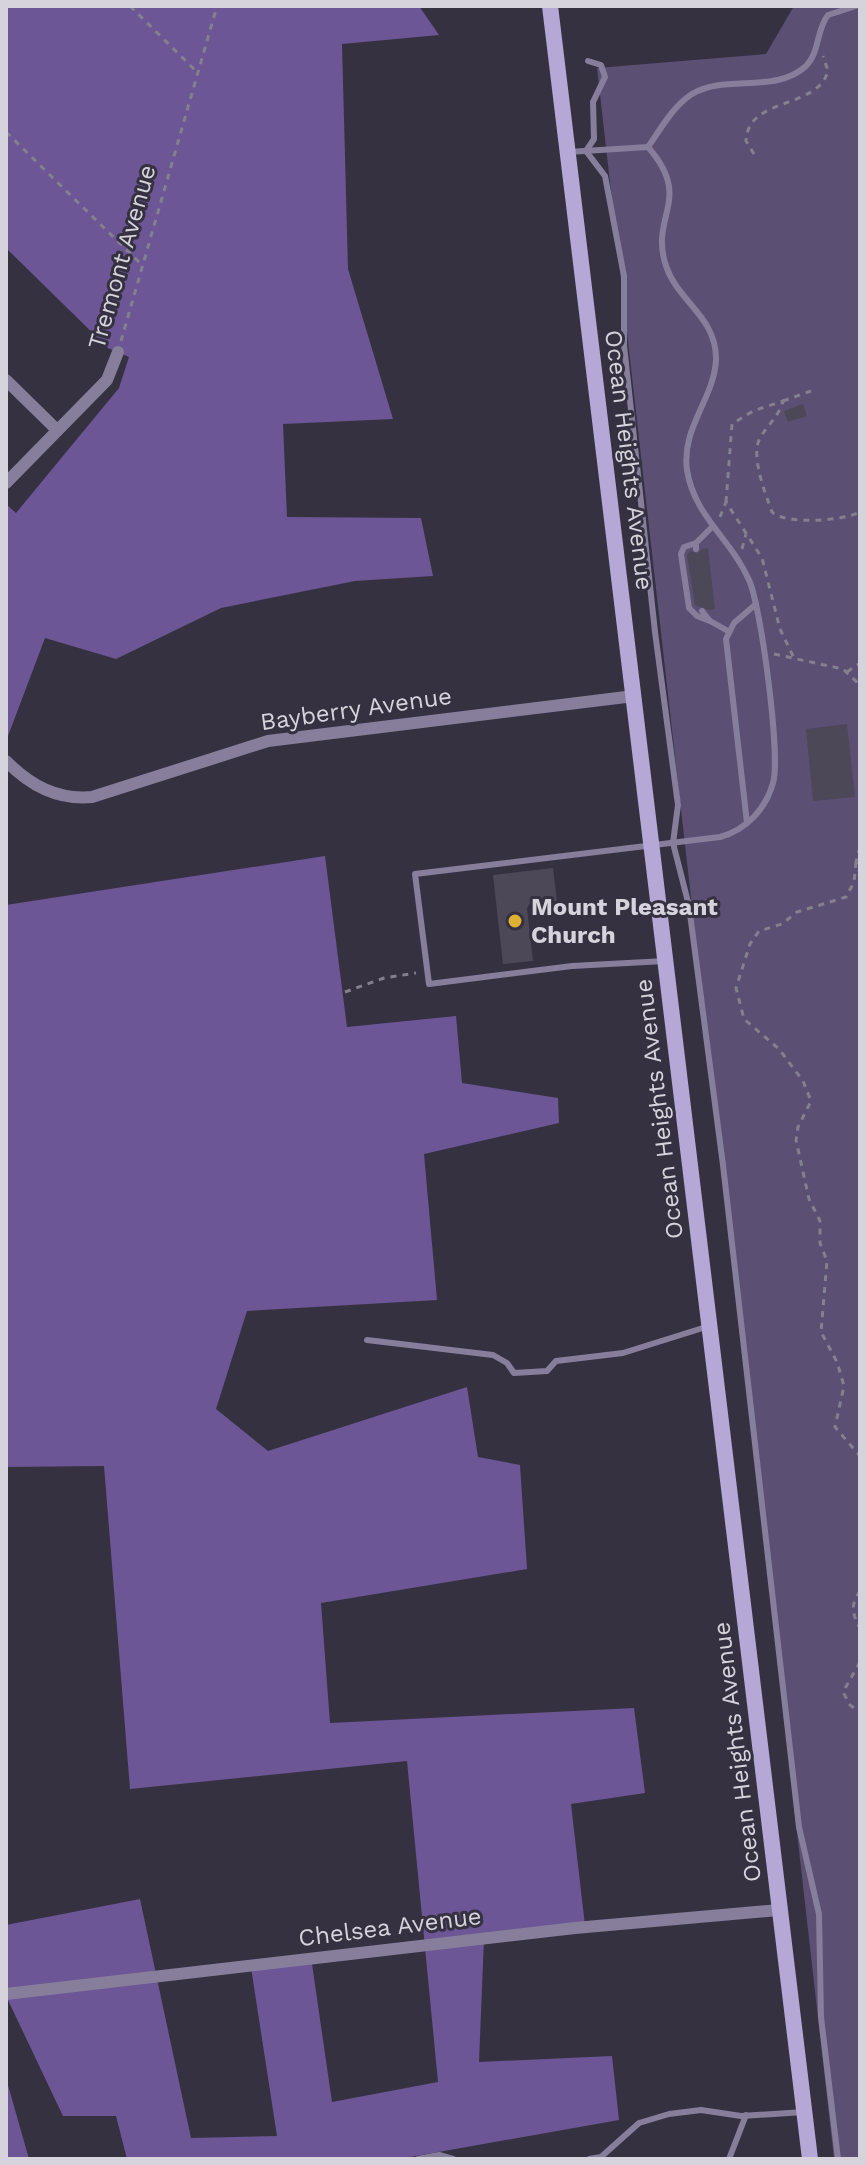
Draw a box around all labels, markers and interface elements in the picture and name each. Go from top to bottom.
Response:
street label: Tremont Avenue [82,162,162,352]
street label: Ocean Heights Avenue [599,328,659,592]
street label: Bayberry Avenue [258,682,454,736]
place label: Mount Pleasant Church [531,893,718,949]
marker: Mount Pleasant Church [506,912,524,930]
street label: Ocean Heights Avenue [629,977,689,1241]
street label: Ocean Heights Avenue [707,1620,767,1884]
street label: Chelsea Avenue [297,1902,483,1952]

